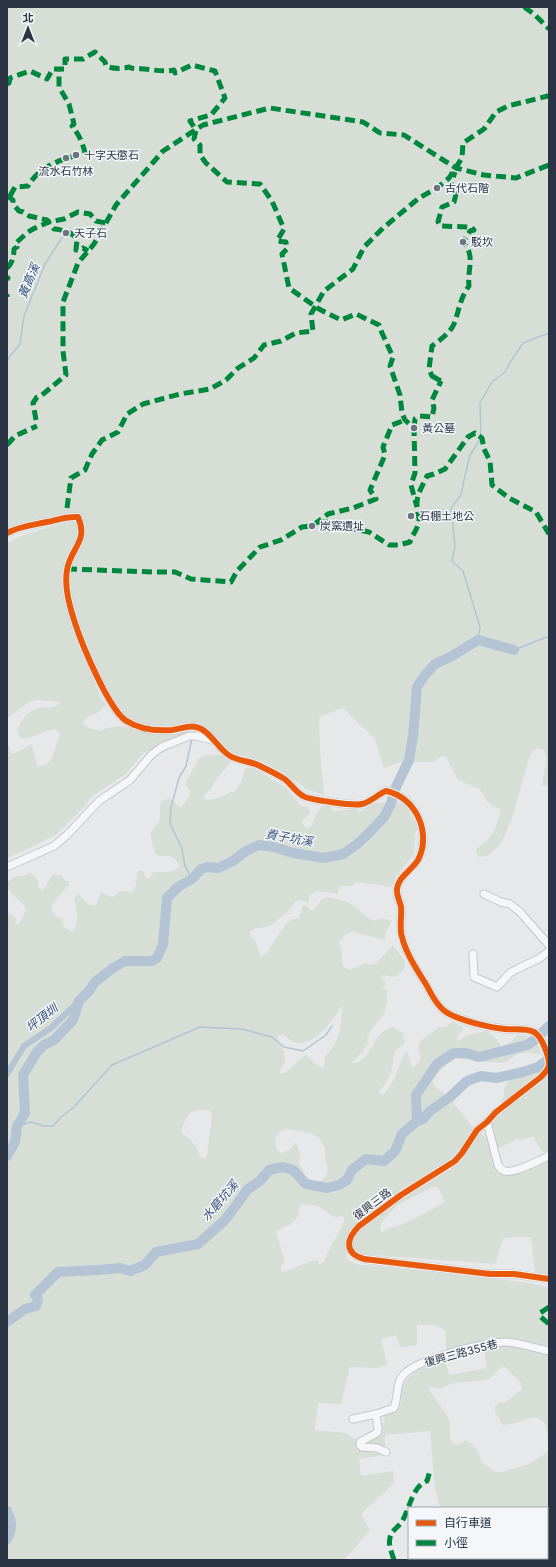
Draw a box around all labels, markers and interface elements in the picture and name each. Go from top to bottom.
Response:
north arrow [8,8,48,48]
text: 北 [23,11,34,25]
place label: 十字天懲石 [84,148,139,162]
marker: 十字天懲石 [71,150,81,160]
marker: 流水石竹林 [61,153,71,163]
place label: 流水石竹林 [39,164,94,178]
place label: 古代石階 [445,181,489,195]
marker: 古代石階 [432,183,442,193]
place label: 天子石 [74,226,107,240]
marker: 天子石 [61,228,71,238]
place label: 駁坎 [471,235,493,249]
marker: 駁坎 [458,237,468,247]
water label: 黃高溪 [15,259,43,300]
place label: 黃公墓 [422,421,455,435]
marker: 黃公墓 [409,423,419,433]
place label: 石棚土地公 [419,509,474,523]
marker: 石棚土地公 [406,511,416,521]
place label: 炭窯遺址 [320,519,364,533]
marker: 炭窯遺址 [307,521,317,531]
water label: 貴子坑溪 [264,826,316,849]
water label: 坪頂圳 [23,999,62,1035]
water label: 水磨坑溪 [198,1176,242,1224]
street label: 復興三路 [350,1185,394,1223]
street label: 復興三路355巷 [423,1337,499,1369]
legend [408,1507,548,1559]
text: 自行車道 [444,1515,492,1530]
text: 小徑 [444,1535,468,1550]

